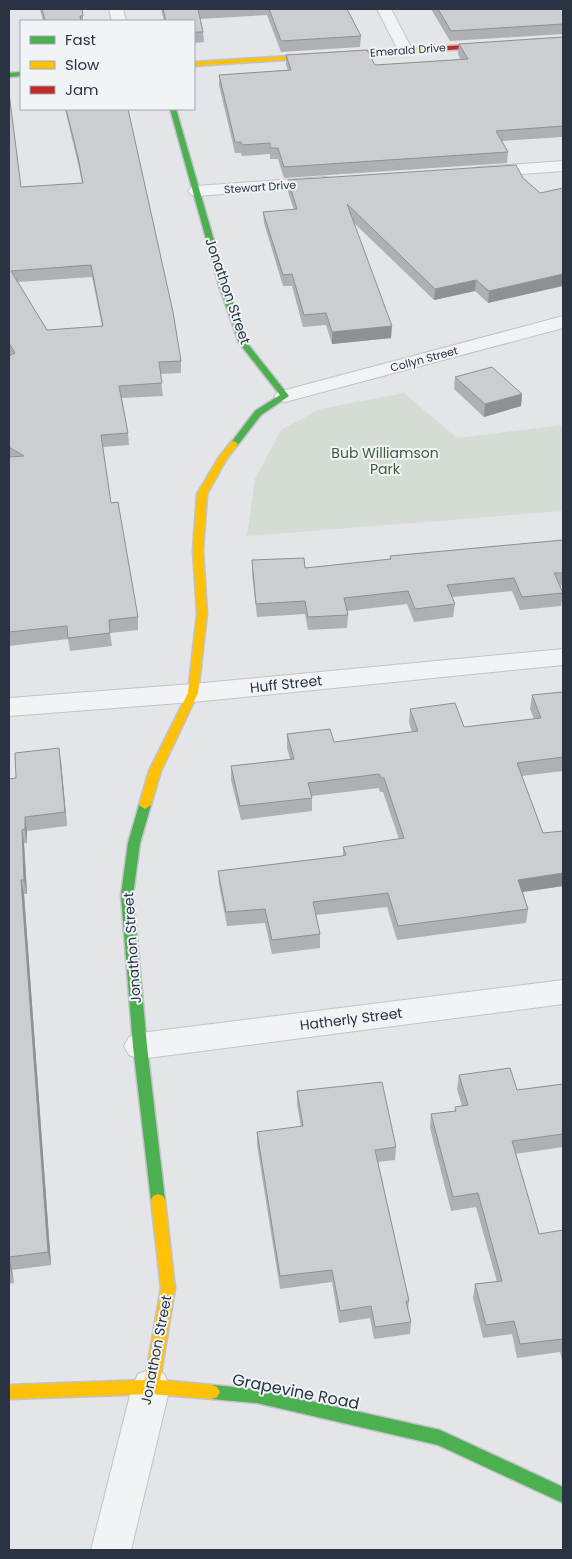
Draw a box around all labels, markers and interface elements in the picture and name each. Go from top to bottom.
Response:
legend [20,20,195,110]
text: Fast [65,29,96,50]
street label: Emerald Drive [370,39,447,61]
text: Slow [65,54,100,75]
text: Jam [65,79,99,100]
street label: Stewart Drive [223,176,297,198]
street label: Jonathon Street [200,235,256,347]
street label: Collyn Street [388,342,460,376]
park label: Bub Williamson Park [331,443,439,479]
street label: Huff Street [249,670,323,698]
street label: Jonathon Street [118,892,146,1004]
street label: Hatherly Street [299,1003,403,1035]
street label: Jonathon Street [136,1293,176,1407]
street label: Grapevine Road [230,1368,361,1415]

